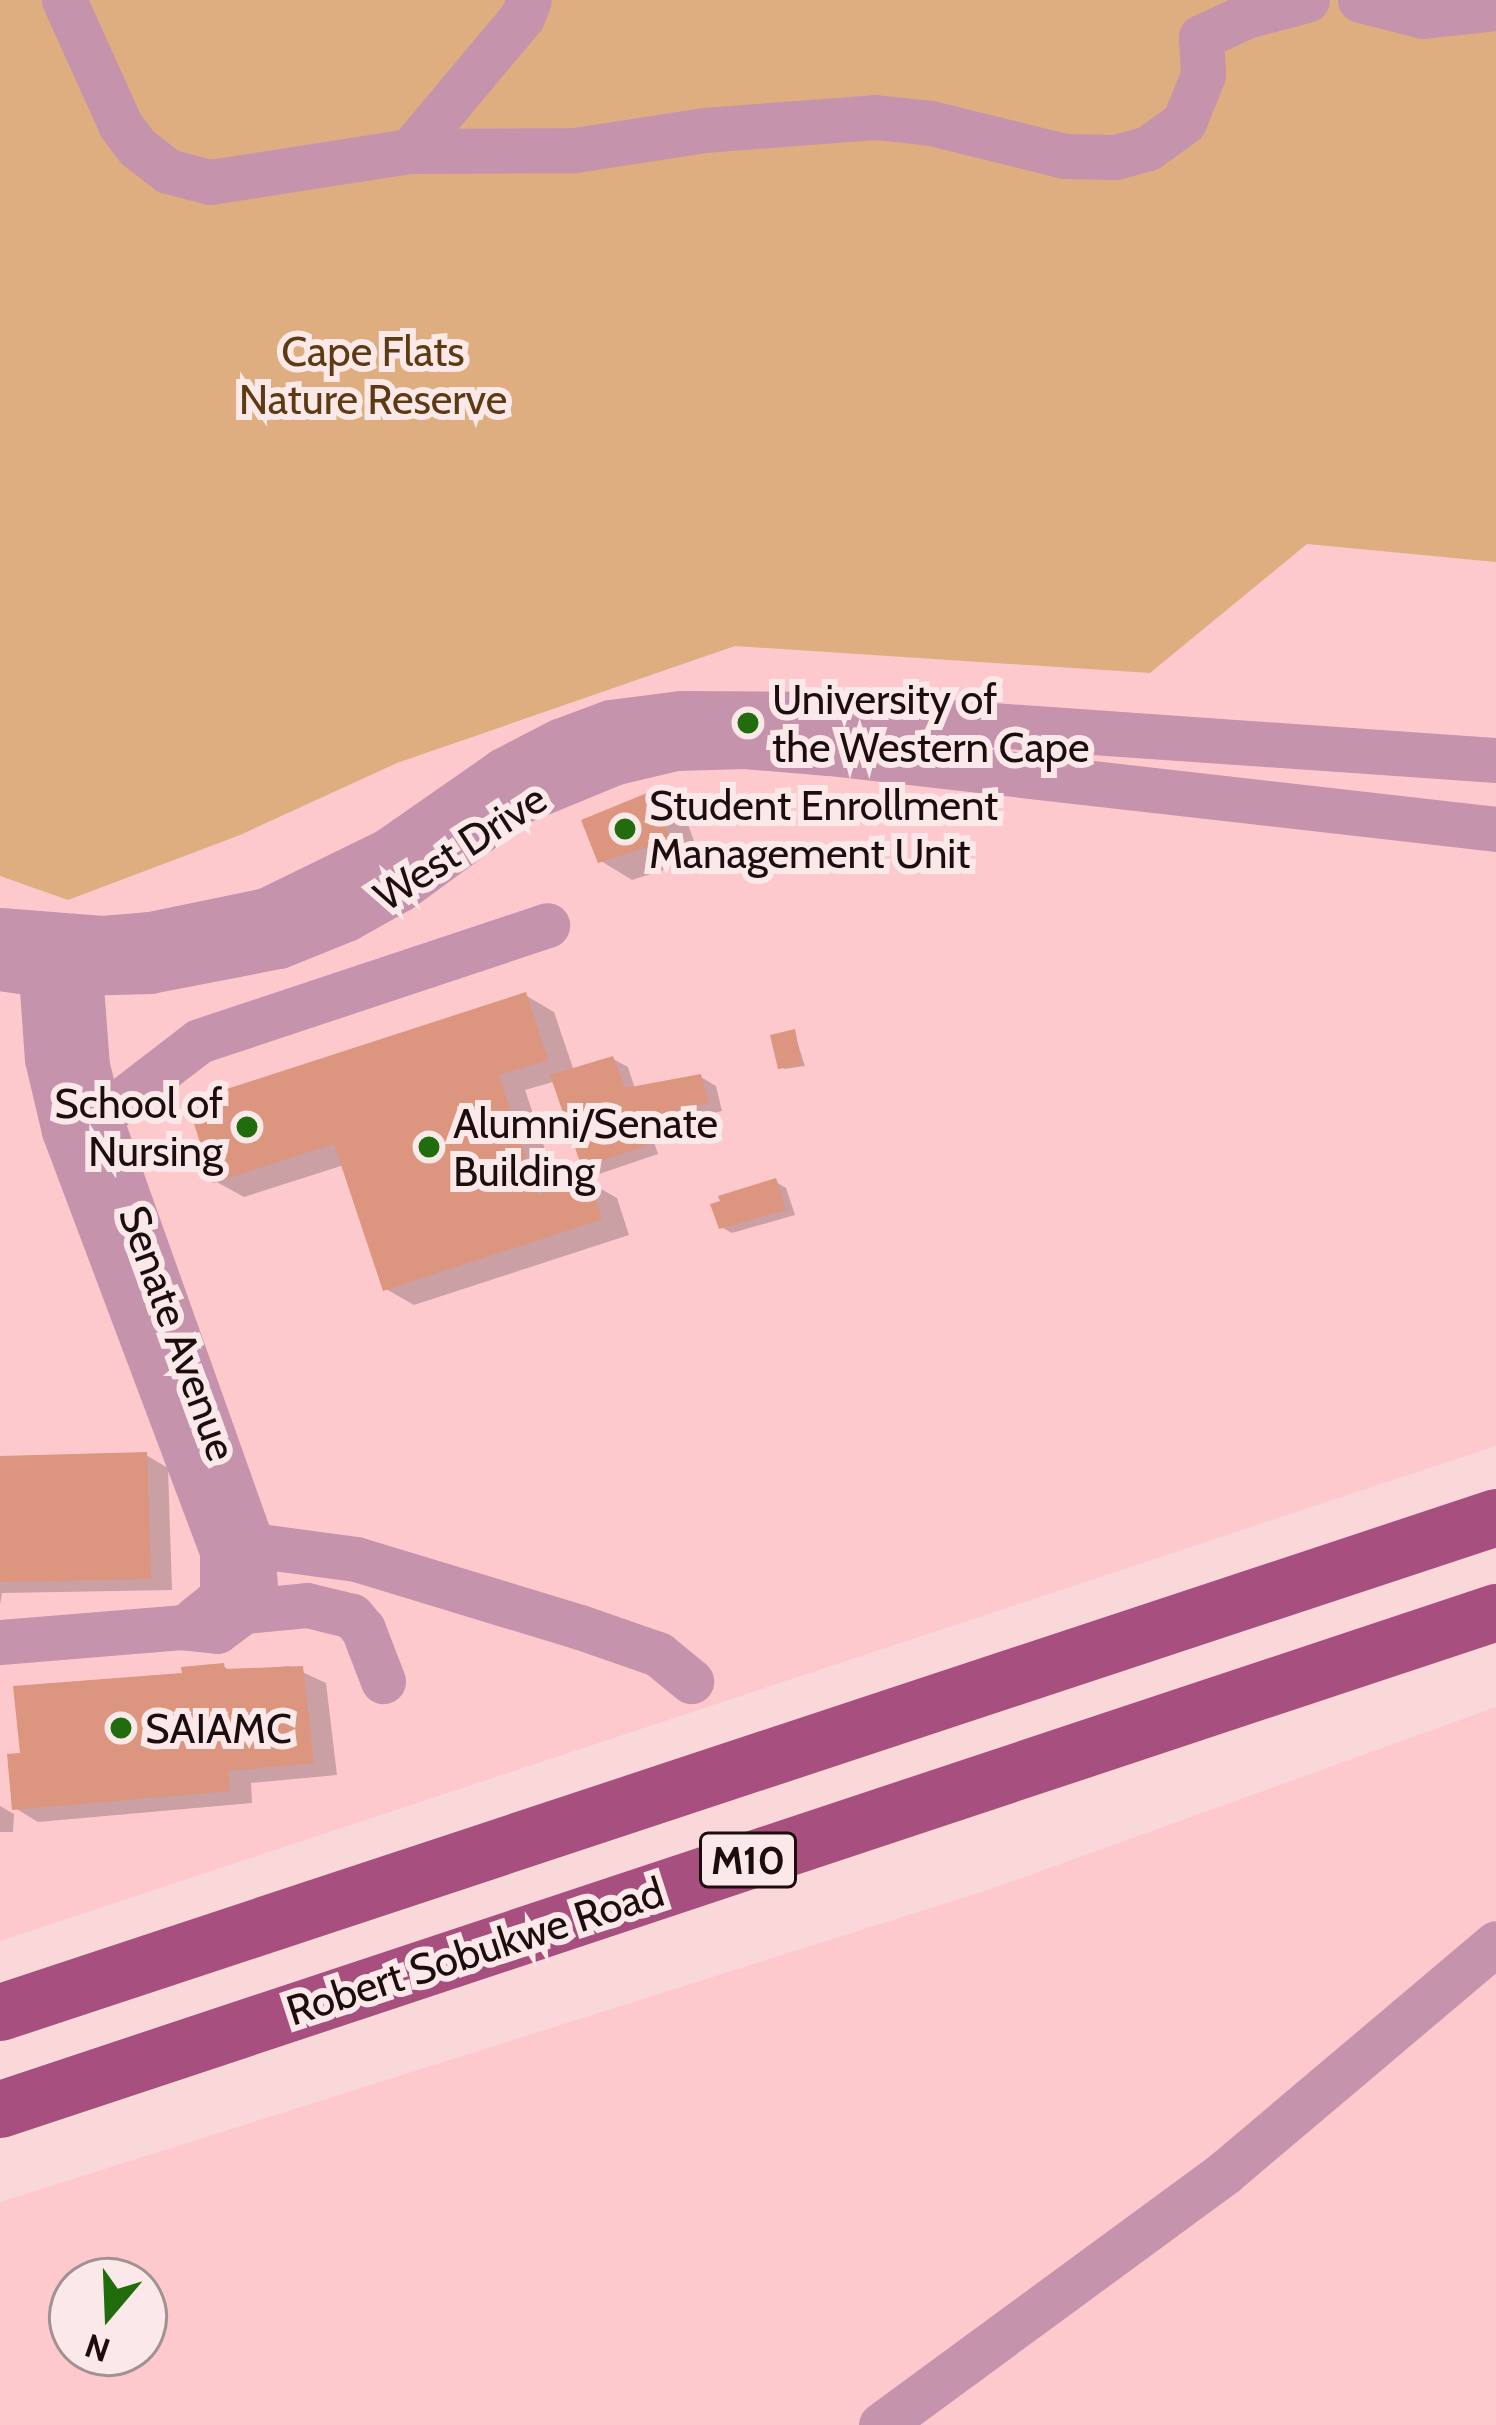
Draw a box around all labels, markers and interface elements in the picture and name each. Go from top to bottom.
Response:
park label: Cape Flats Nature Reserve [239,326,507,424]
place label: University of the Western Cape [772,674,1089,772]
marker: University of the Western Cape [735,710,761,736]
street label: West Drive [365,773,555,921]
place label: Student Enrollment Management Unit [649,780,998,878]
marker: Student Enrollment Management Unit [612,816,638,842]
place label: School of Nursing [54,1078,223,1176]
place label: Alumni/Senate Building [453,1098,718,1196]
marker: School of Nursing [234,1114,260,1140]
marker: Alumni/Senate Building [416,1134,442,1160]
street label: Senate Avenue [109,1199,247,1467]
place label: SAIAMC [145,1703,292,1753]
marker: SAIAMC [108,1715,134,1741]
road number: M10 [697,1827,799,1893]
street label: Robert Sobukwe Road [280,1866,670,2036]
north arrow [48,2257,168,2377]
text: N [80,2325,115,2371]

